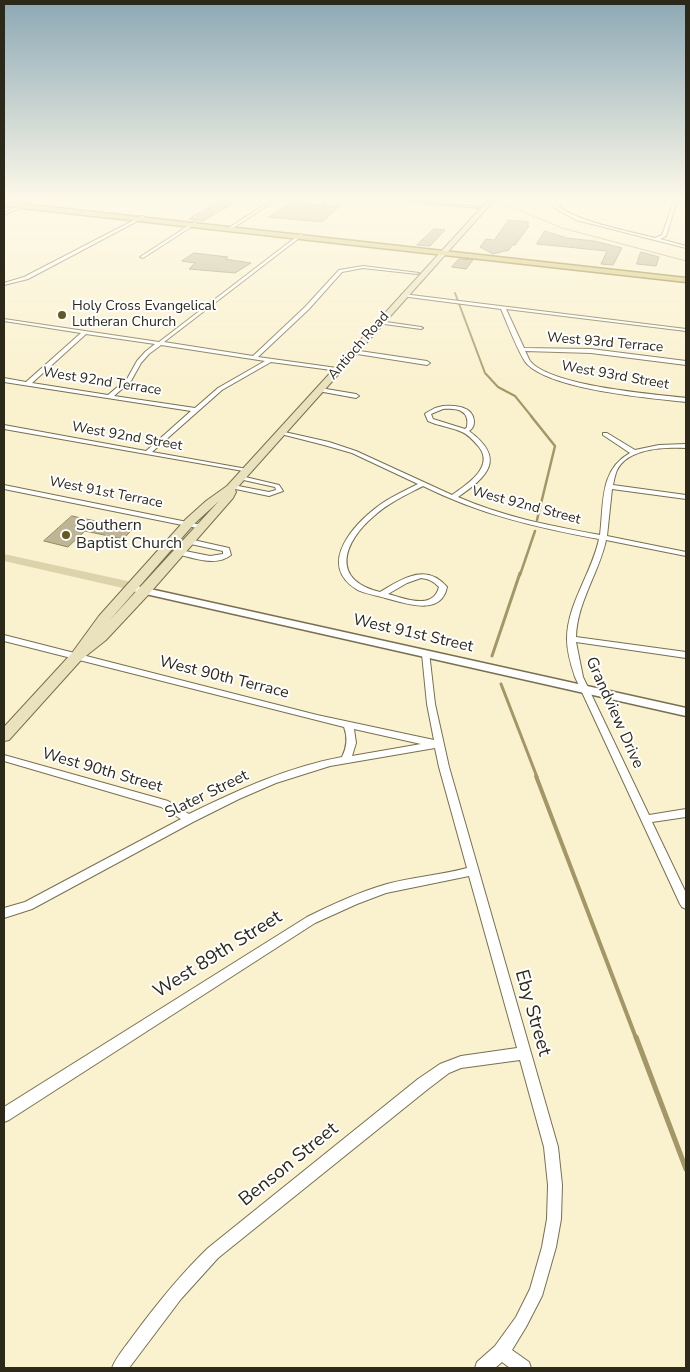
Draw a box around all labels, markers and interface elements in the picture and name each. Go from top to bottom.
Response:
place label: Holy Cross Evangelical Lutheran Church [72,299,216,332]
marker: Holy Cross Evangelical Lutheran Church [56,309,68,321]
street label: Antioch Road [325,309,393,383]
street label: West 93rd Terrace [546,330,664,356]
street label: West 93rd Street [560,358,670,394]
street label: West 92nd Terrace [42,364,162,400]
street label: West 92nd Street [70,419,184,455]
street label: West 91st Terrace [48,474,164,512]
street label: West 92nd Street [470,483,582,529]
place label: Southern Baptist Church [76,516,182,554]
marker: Southern Baptist Church [60,529,72,541]
street label: West 91st Street [351,611,475,657]
street label: West 90th Terrace [157,653,291,703]
street label: Grandview Drive [581,654,647,772]
street label: West 90th Street [40,745,164,797]
street label: Slater Street [162,767,252,823]
street label: West 89th Street [149,906,287,1004]
street label: Eby Street [509,967,555,1059]
street label: Benson Street [235,1118,343,1212]

